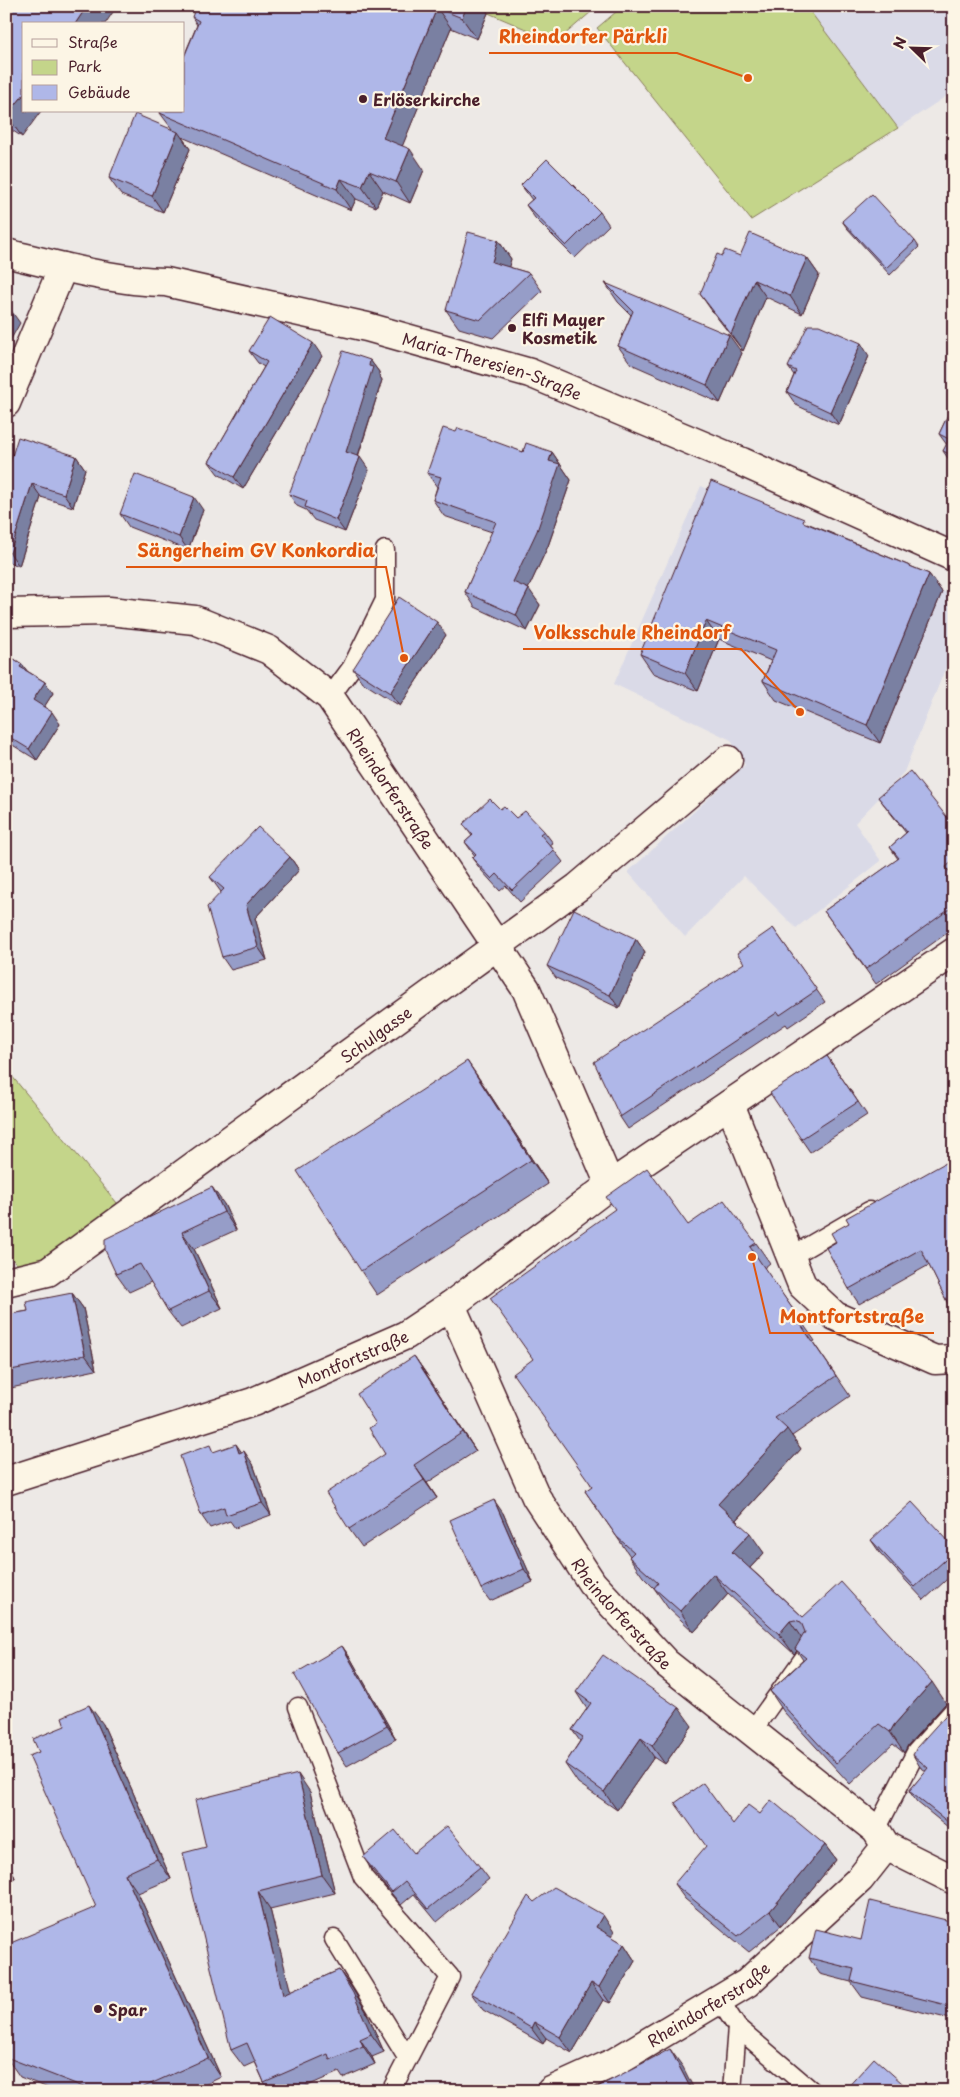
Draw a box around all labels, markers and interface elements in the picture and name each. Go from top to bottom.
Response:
callout: Rheindorfer Pärkli [489,20,677,53]
legend [22,22,185,112]
text: Rheindorfer Pärkli [499,22,667,49]
north arrow [888,22,938,72]
text: Straße [68,30,118,53]
text: N [888,34,911,52]
text: Park [68,54,102,77]
text: Gebäude [68,80,130,103]
place label: Erlöserkirche [373,87,481,111]
marker: Erlöserkirche [357,93,369,105]
place label: Elfi Mayer Kosmetik [522,307,605,349]
marker: Elfi Mayer Kosmetik [506,322,518,334]
street label: Maria-Theresien-Straße [400,326,586,405]
callout: Sängerheim GV Konkordia [126,534,386,567]
text: Sängerheim GV Konkordia [137,536,376,563]
callout: Volksschule Rheindorf [523,616,741,649]
text: Volksschule Rheindorf [534,618,732,645]
street label: Rheindorferstraße [342,723,441,854]
street label: Schulgasse [335,1000,416,1068]
callout: Montfortstraße [770,1300,934,1333]
text: Montfortstraße [780,1302,924,1329]
street label: Montfortstraße [293,1323,412,1393]
street label: Rheindorferstraße [566,1553,677,1675]
street label: Rheindorferstraße [642,1956,775,2052]
place label: Spar [108,1997,148,2021]
marker: Spar [92,2003,104,2015]

